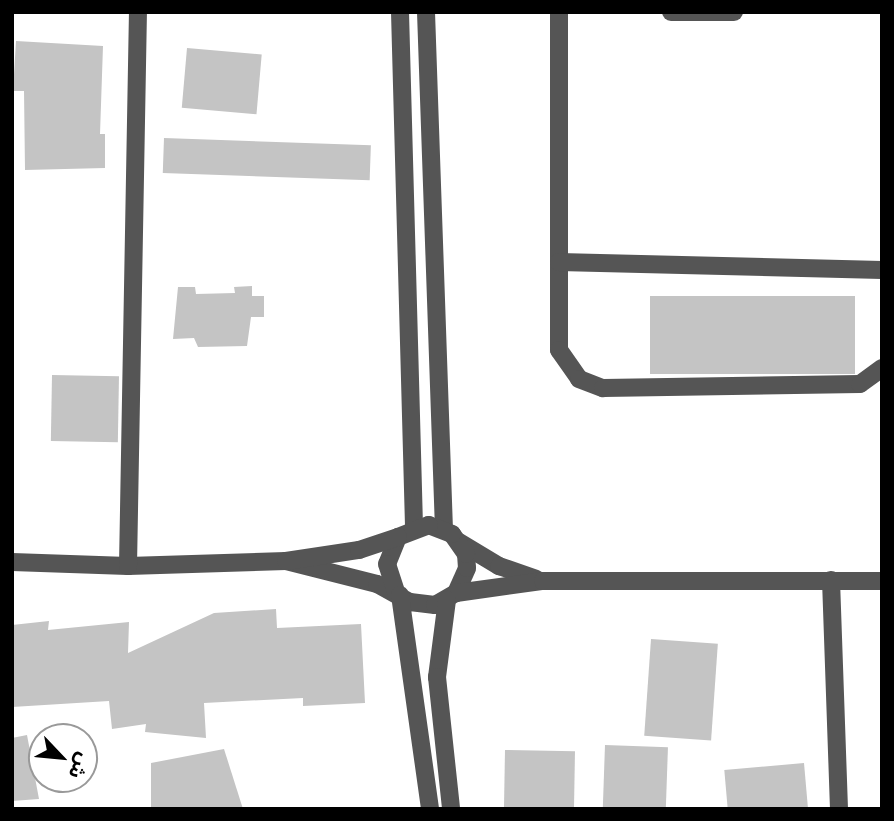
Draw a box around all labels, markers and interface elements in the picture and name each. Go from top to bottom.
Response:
north arrow [28,723,98,793]
text: ش [64,750,97,783]

